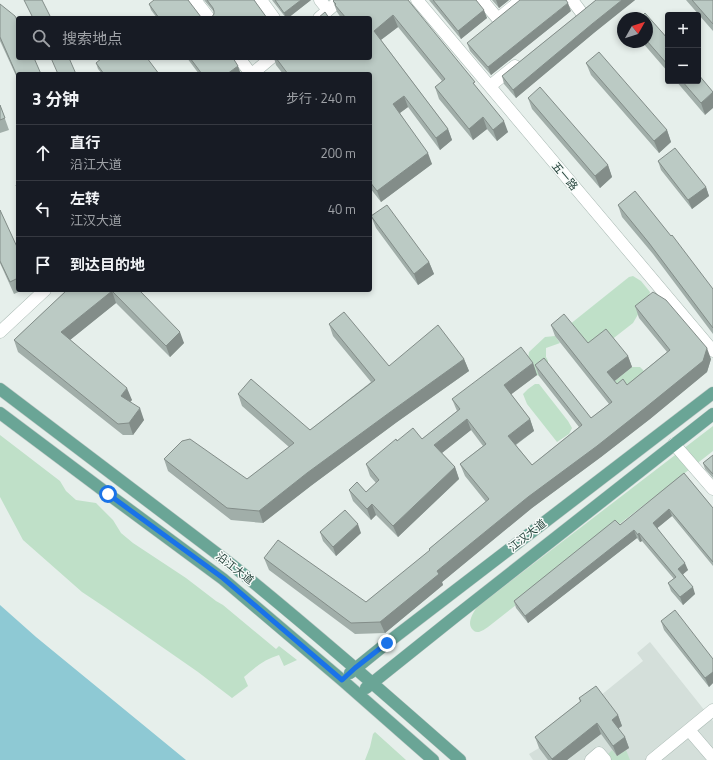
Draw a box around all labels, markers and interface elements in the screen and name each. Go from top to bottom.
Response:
north arrow [617,12,653,48]
map controls [665,12,701,84]
button: + [665,12,701,48]
search box [16,16,372,60]
icon: search [30,27,52,49]
text: 搜索地点 [62,27,122,50]
button: − [665,48,701,84]
text: 3 分钟 [32,86,79,112]
text: 步行 · 240 m [286,88,356,108]
text: 直行 [70,131,100,154]
icon: ahead [32,142,54,164]
text: 200 m [320,143,356,163]
text: 沿江大道 [70,154,122,174]
street label: 五一路 [548,158,582,194]
text: 左转 [70,187,100,210]
icon: left [32,198,54,220]
text: 40 m [328,199,356,219]
text: 江汉大道 [70,210,122,230]
text: 到达目的地 [70,253,145,276]
icon: arrive [32,254,54,276]
route start [99,485,117,503]
street label: 江汉大道 [505,515,549,555]
street label: 沿江大道 [213,548,257,588]
route end [378,634,396,652]

